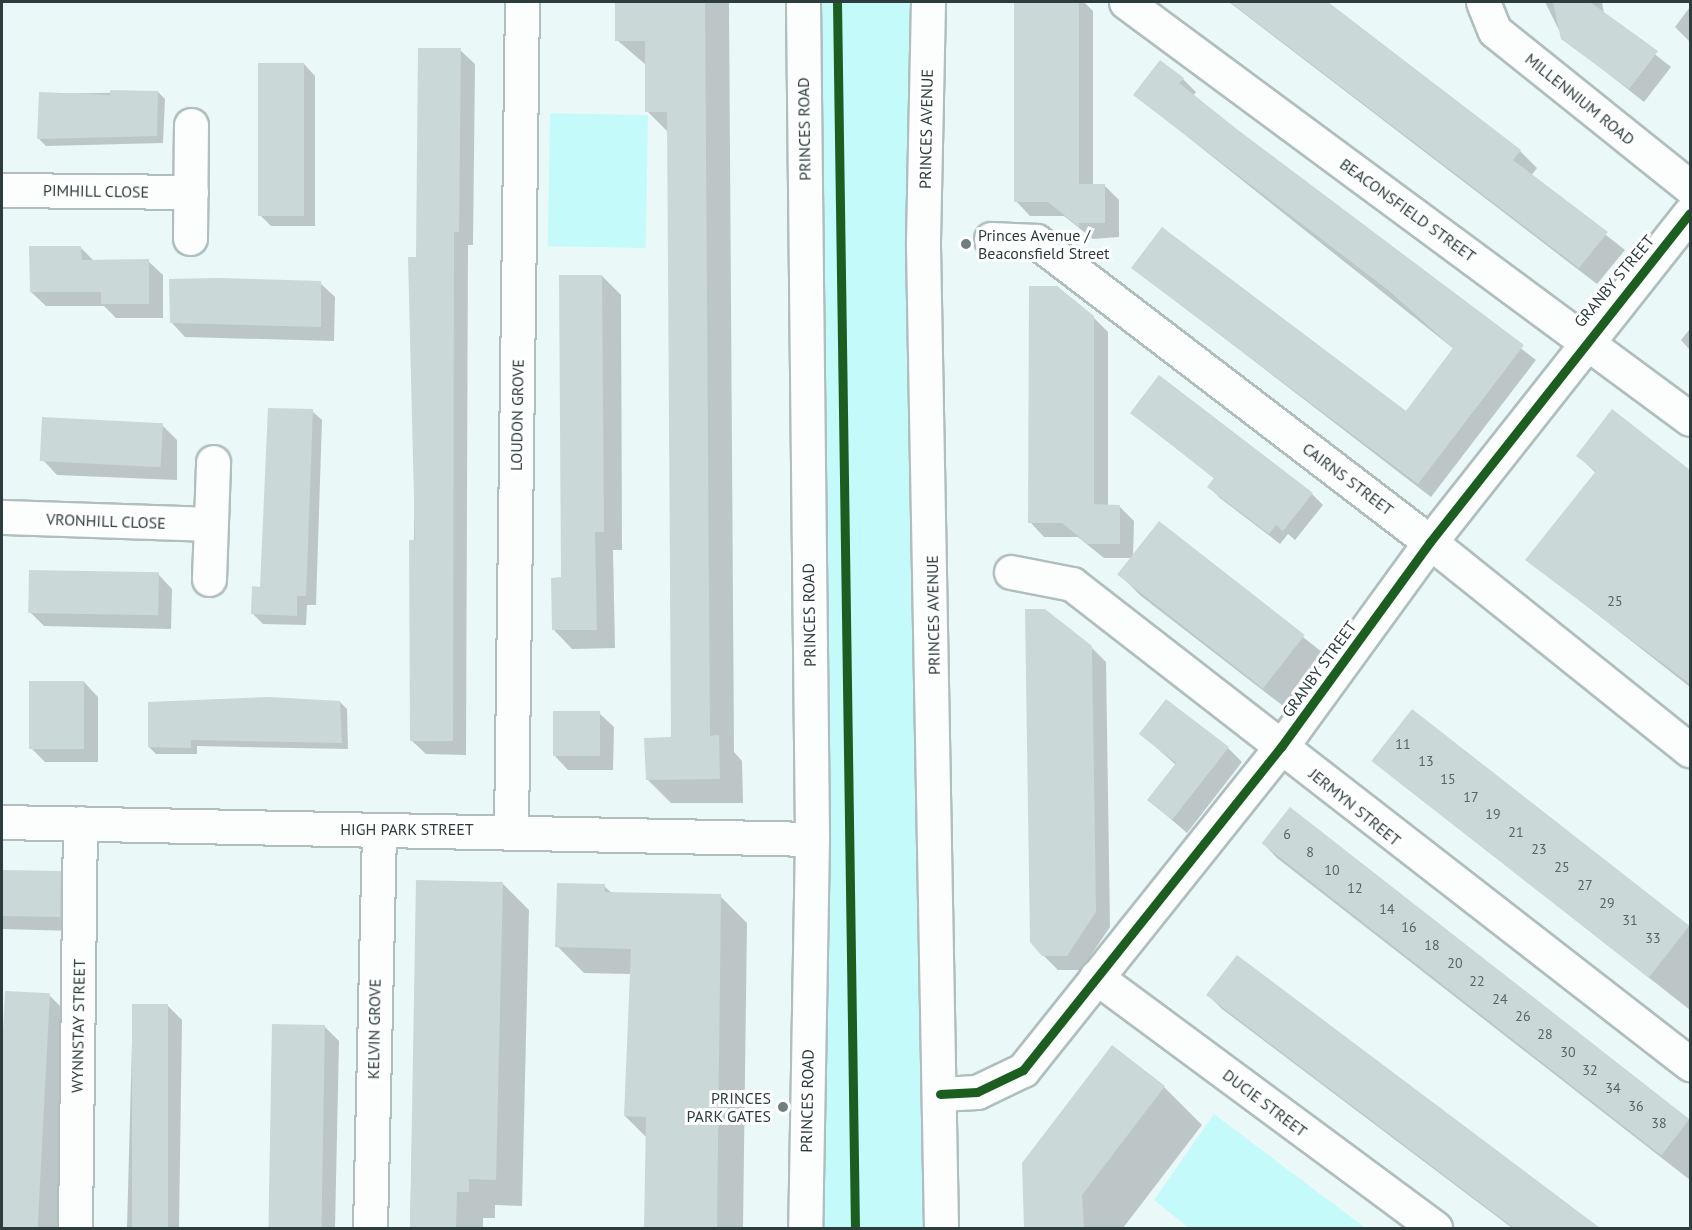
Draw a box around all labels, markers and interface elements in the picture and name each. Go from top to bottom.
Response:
street label: MILLENNIUM ROAD [1521,49,1639,149]
street label: PRINCES AVENUE [915,69,937,189]
street label: PRINCES ROAD [793,77,815,181]
street label: BEACONSFIELD STREET [1336,154,1480,266]
street label: PIMHILL CLOSE [42,180,150,202]
place label: Princes Avenue / Beaconsfield Street [978,225,1110,263]
street label: GRANBY STREET [1570,231,1658,331]
marker: Princes Avenue / Beaconsfield Street [959,237,973,251]
street label: LOUDON GROVE [506,359,528,471]
street label: CAIRNS STREET [1299,439,1397,519]
street label: VRONHILL CLOSE [46,509,166,533]
street label: PRINCES AVENUE [922,555,944,675]
street label: PRINCES ROAD [798,563,820,667]
house number: 25 [1607,593,1623,609]
street label: GRANBY STREET [1278,617,1360,721]
house number: 11 [1395,736,1411,752]
house number: 13 [1418,753,1434,769]
street label: JERMYN STREET [1305,764,1405,850]
house number: 15 [1440,771,1456,787]
house number: 17 [1463,789,1479,805]
house number: 19 [1485,806,1501,822]
street label: HIGH PARK STREET [340,819,474,839]
house number: 21 [1508,824,1524,840]
house number: 6 [1283,826,1291,842]
house number: 23 [1531,841,1547,857]
house number: 8 [1306,844,1314,860]
house number: 25 [1554,859,1570,875]
house number: 10 [1324,862,1340,878]
house number: 27 [1577,877,1593,893]
house number: 12 [1347,880,1363,896]
house number: 29 [1599,895,1615,911]
house number: 14 [1379,901,1395,917]
house number: 31 [1622,912,1638,928]
house number: 16 [1401,919,1417,935]
house number: 33 [1645,930,1661,946]
house number: 18 [1424,937,1440,953]
house number: 20 [1447,955,1463,971]
street label: WYNNSTAY STREET [67,959,89,1093]
house number: 22 [1469,973,1485,989]
street label: KELVIN GROVE [364,979,384,1079]
house number: 24 [1492,991,1508,1007]
house number: 26 [1515,1008,1531,1024]
house number: 28 [1537,1026,1553,1042]
house number: 30 [1560,1044,1576,1060]
street label: PRINCES ROAD [796,1049,818,1153]
house number: 32 [1582,1062,1598,1078]
street label: DUCIE STREET [1219,1065,1311,1141]
house number: 34 [1605,1080,1621,1096]
place label: PRINCES PARK GATES [686,1088,771,1126]
house number: 36 [1628,1098,1644,1114]
marker: PRINCES PARK GATES [776,1100,790,1114]
house number: 38 [1651,1115,1667,1131]

